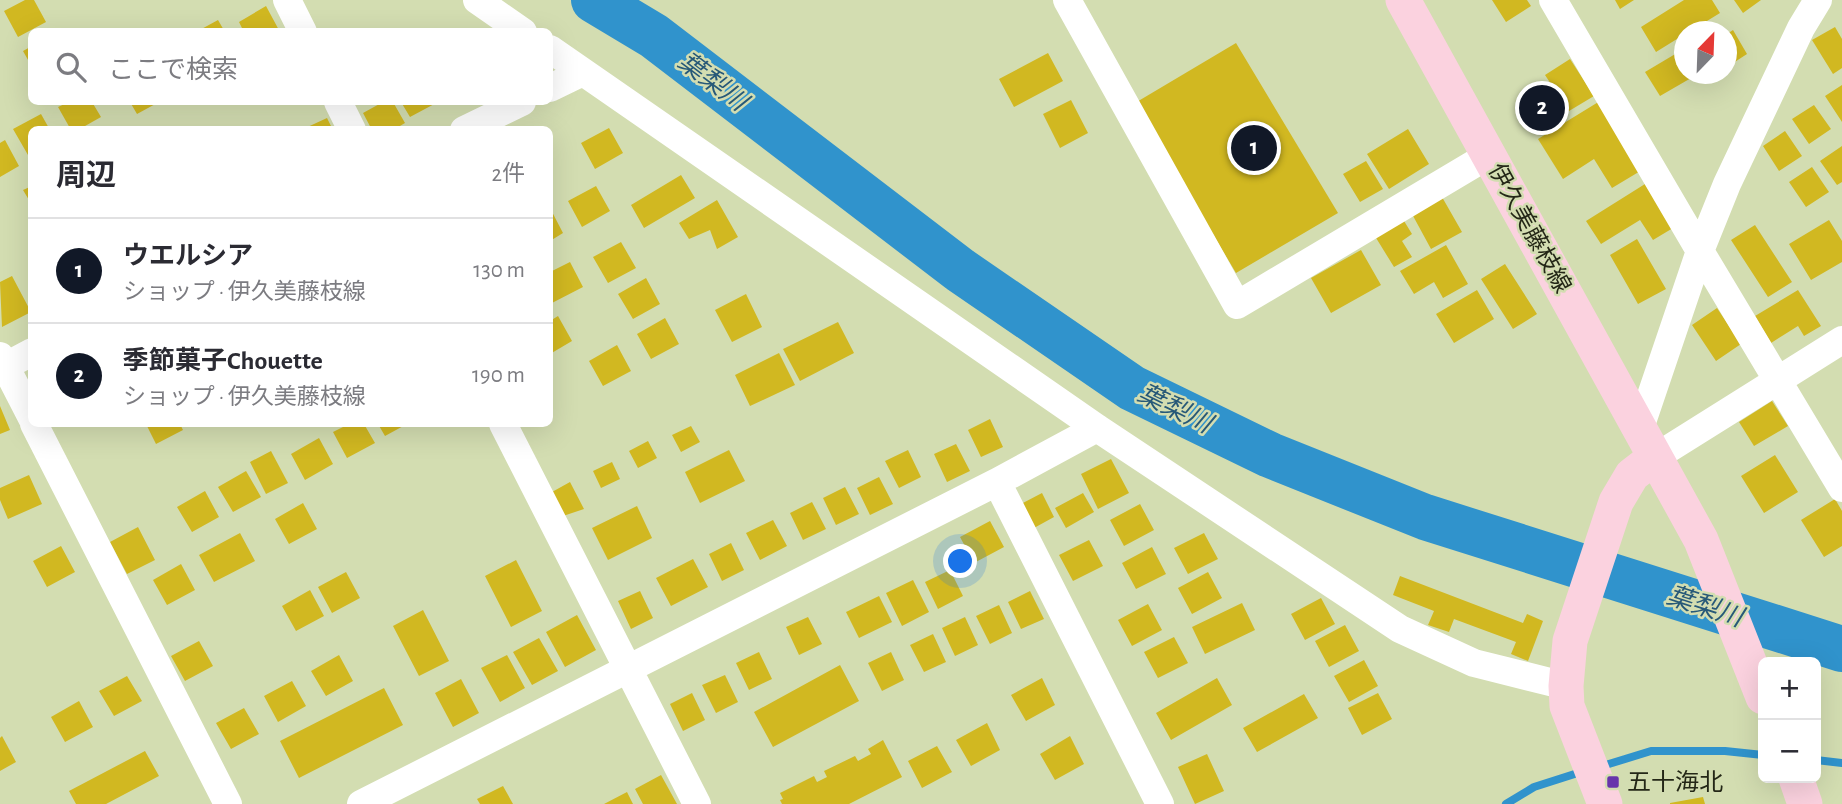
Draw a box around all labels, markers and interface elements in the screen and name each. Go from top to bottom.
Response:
north arrow [1674,21,1737,84]
search box [28,28,553,105]
water label: 葉梨川 [673,47,754,117]
icon: search [52,48,90,86]
text: ここで検索 [108,57,238,83]
pin: 2 [1519,82,1565,134]
pin: 1 [1231,122,1277,174]
street label: 伊久美藤枝線 [1484,159,1576,297]
text: 周辺 [56,161,116,191]
text: 2件 [492,163,525,186]
text: ウエルシア [123,243,253,269]
text: 1 [75,259,83,282]
text: 130 m [473,259,525,282]
text: ショップ · 伊久美藤枝線 [123,281,366,304]
text: 季節菓子Chouette [123,348,323,374]
text: 2 [74,364,84,387]
text: 190 m [472,364,525,387]
water label: 葉梨川 [1134,379,1218,439]
text: ショップ · 伊久美藤枝線 [123,386,366,409]
your location [943,544,977,578]
water label: 葉梨川 [1664,582,1749,632]
map controls [1758,657,1821,783]
button: + [1758,657,1821,720]
button: − [1758,720,1821,783]
place label: 五十海北 [1627,769,1723,795]
marker: 五十海北 [1605,774,1621,790]

